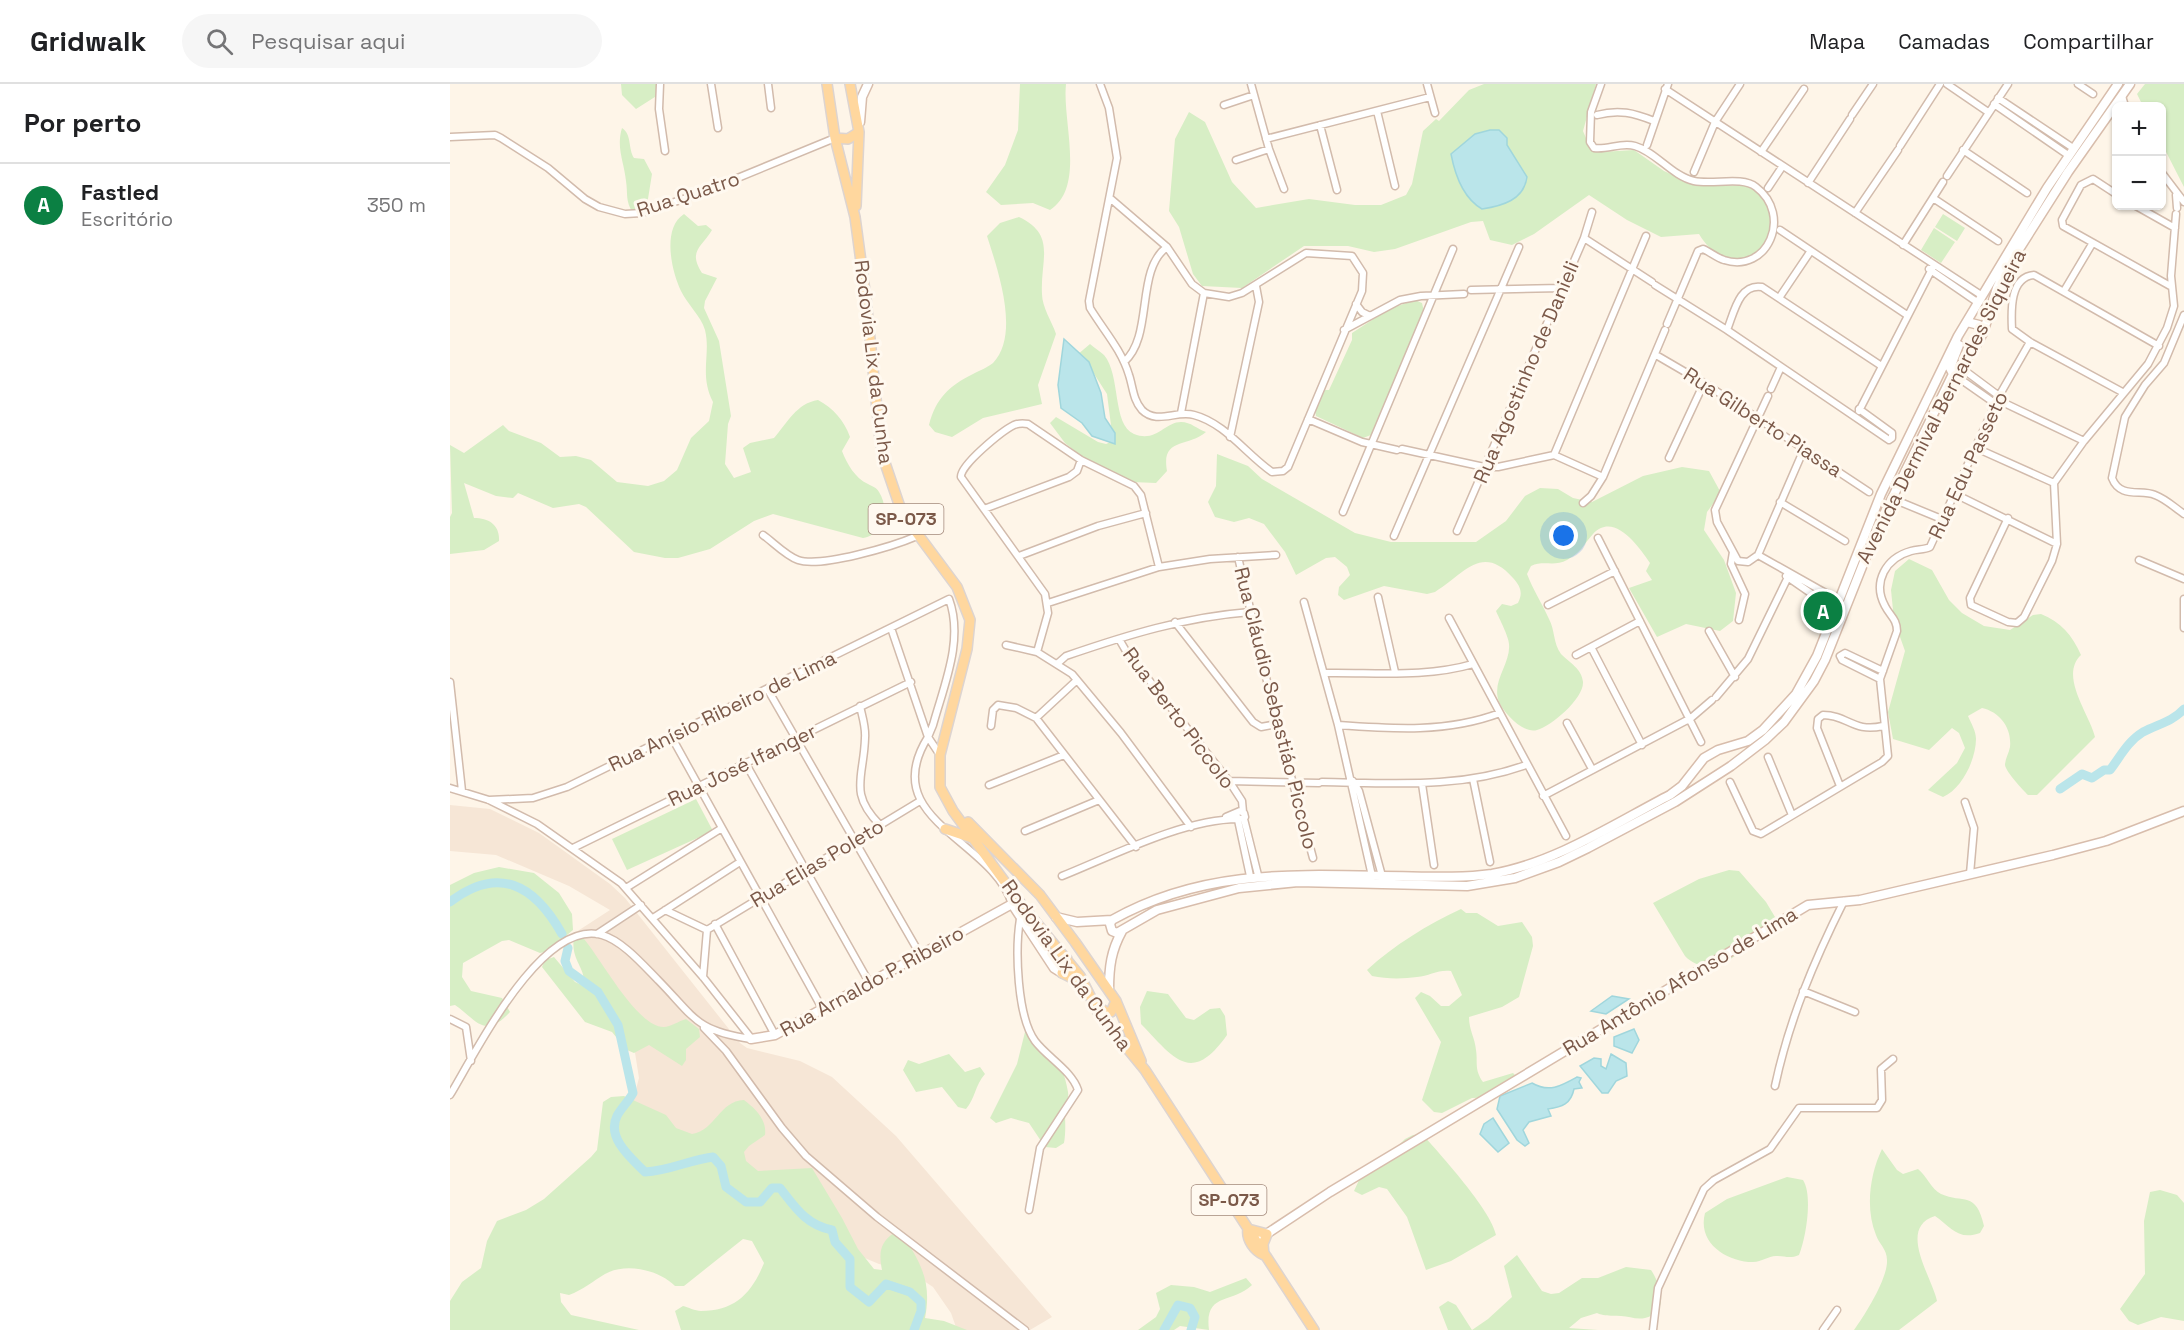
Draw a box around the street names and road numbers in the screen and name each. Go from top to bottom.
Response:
street label: Rua Quatro [633,165,743,223]
street label: Avenida Dermival Bernardes Siqueira [1850,244,2032,568]
street label: Rua Agostinho de Danieli [1467,257,1585,487]
street label: Rodovia Lix da Cunha [849,258,899,466]
street label: Rua Gilberto Piassa [1679,361,1847,483]
street label: Rua Edu Passeto [1922,387,2014,543]
road number: SP-073 [868,504,944,534]
street label: Rua Cláudio Sebastiáo Piccolo [1228,564,1324,852]
street label: Rua Berto Piccolo [1117,642,1241,794]
street label: Rua Anísio Ribeiro de Lima [604,644,840,778]
street label: Rua José Ifanger [663,718,821,812]
street label: Rua Elias Poleto [745,813,889,913]
street label: Rodovia Lix da Cunha [996,874,1138,1056]
street label: Rua Antônio Afonso de Lima [1558,901,1802,1061]
street label: Rua Arnaldo P. Ribeiro [775,920,969,1042]
road number: SP-073 [1192,1185,1266,1215]

